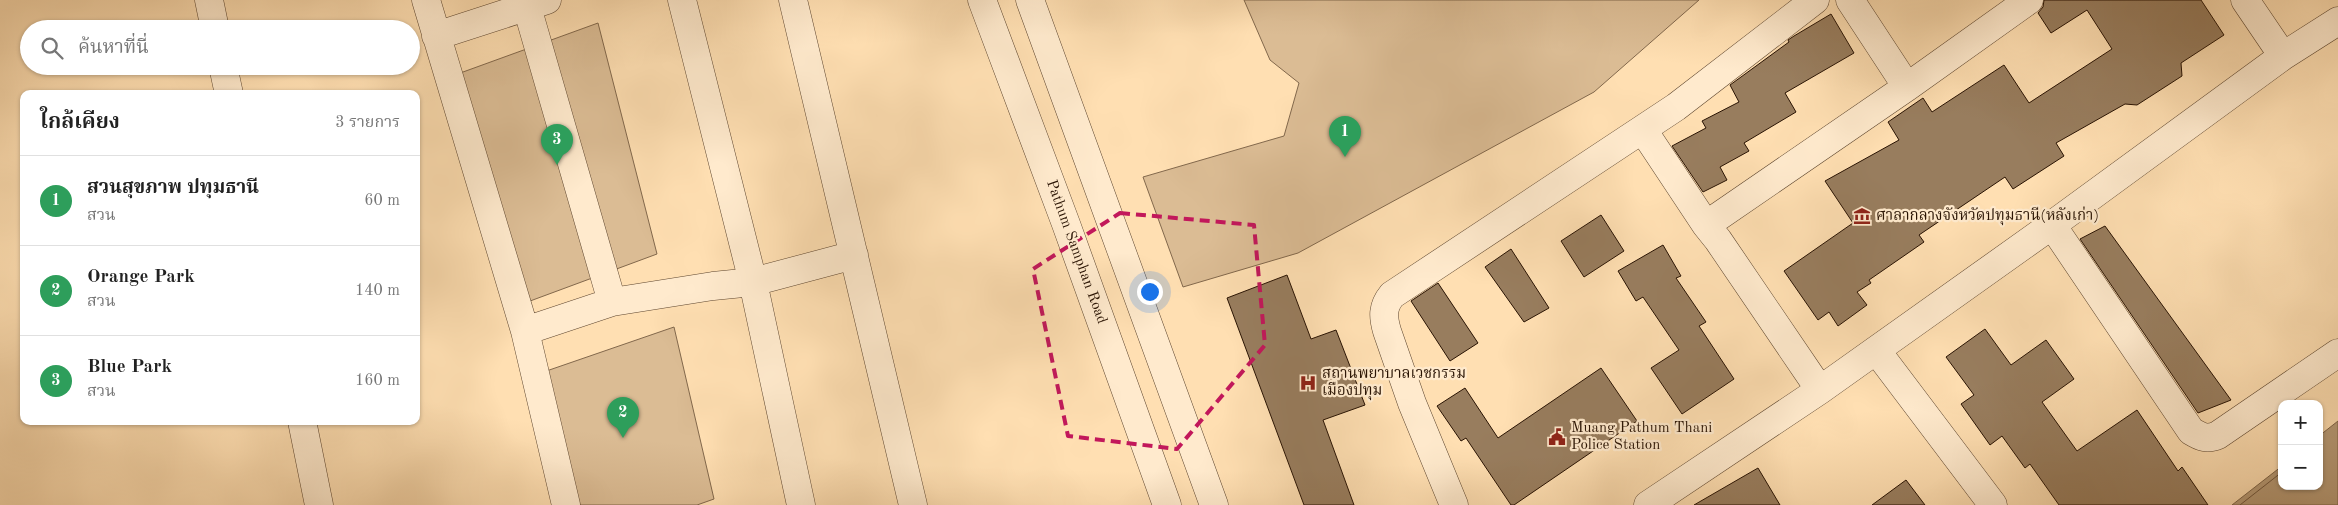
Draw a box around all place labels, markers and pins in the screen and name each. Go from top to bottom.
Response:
pin: 1 [1329,116,1361,157]
pin: 3 [541,124,573,165]
museum icon: ศาลากลางจังหวัดปทุมธานี(หลังเก่า) [1852,206,1872,226]
place label: ศาลากลางจังหวัดปทุมธานี(หลังเก่า) [1876,206,2099,226]
place label: สถานพยาบาลเวชกรรม เมืองปทุม [1322,367,1466,401]
hospital icon: สถานพยาบาลเวชกรรม เมืองปทุม [1298,373,1318,393]
pin: 2 [607,397,639,438]
place label: Muang Pathum Thani Police Station [1571,421,1712,453]
public building icon: Muang Pathum Thani Police Station [1547,427,1567,447]

